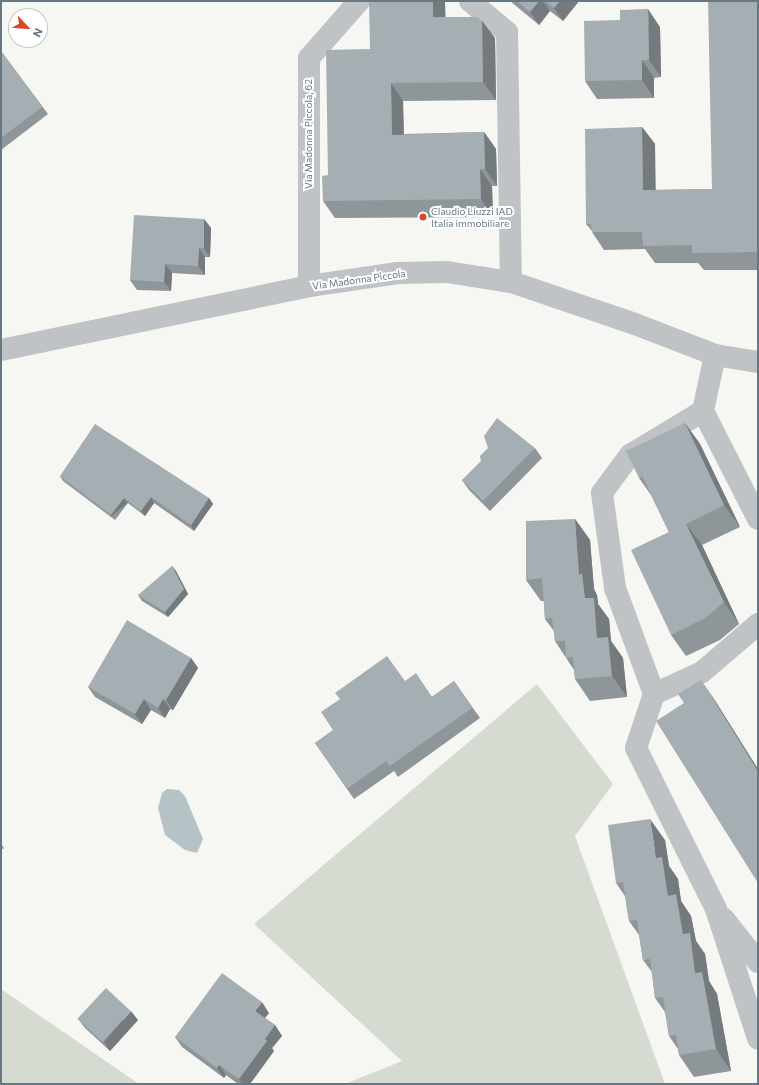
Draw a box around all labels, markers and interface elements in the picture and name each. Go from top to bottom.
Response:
north arrow [8,8,48,48]
text: N [31,26,46,40]
street label: Via Madonna Piccola, 62 [303,79,315,189]
place label: Claudio Liuzzi IAD Italia immobiliare [431,205,513,228]
marker: Claudio Liuzzi IAD Italia immobiliare [418,212,428,222]
street label: Via Madonna Piccola [312,268,406,292]

